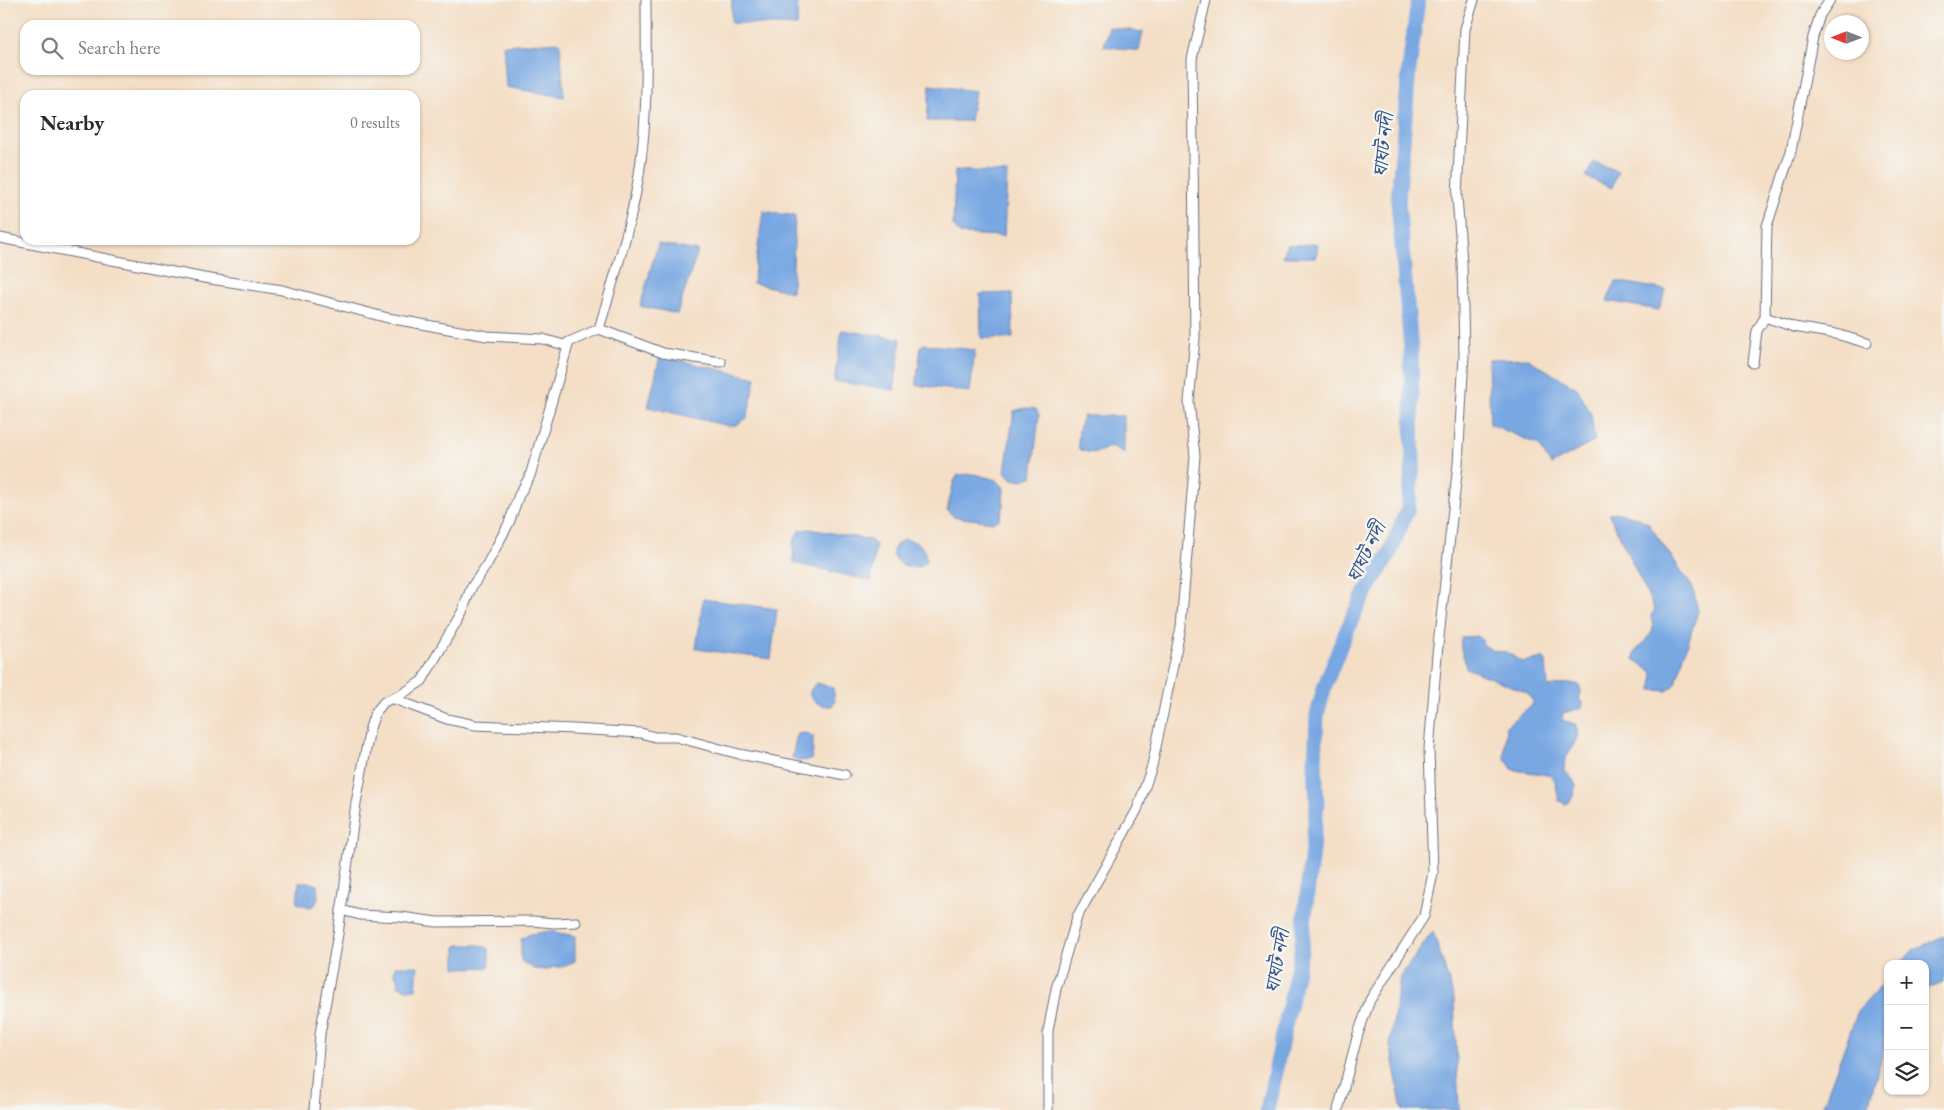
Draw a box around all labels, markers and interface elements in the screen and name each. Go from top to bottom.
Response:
north arrow [1824,15,1869,60]
search box [20,20,420,75]
icon: search [38,34,66,62]
text: Search here [78,35,160,60]
text: Nearby [40,109,104,136]
water label: ঘাঘট নদী [1367,110,1399,178]
text: 0 results [350,112,400,133]
water label: ঘাঘট নদী [1340,516,1393,586]
water label: ঘাঘট নদী [1259,925,1296,995]
map controls [1884,960,1929,1095]
button: + [1884,960,1929,1005]
button: − [1884,1005,1929,1050]
button: layers [1884,1050,1929,1095]

